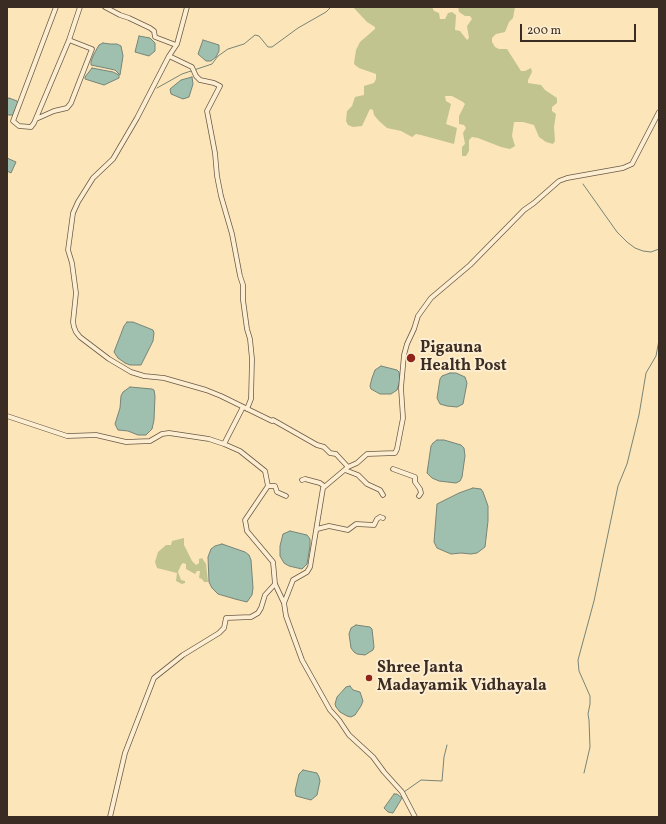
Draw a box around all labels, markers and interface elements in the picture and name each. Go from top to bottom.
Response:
scale bar [522,16,638,42]
text: 200 m [527,23,561,39]
place label: Pigauna Health Post [420,339,507,377]
marker: Pigauna Health Post [405,352,417,364]
place label: Shree Janta Madayamik Vidhayala [377,659,547,697]
marker: Shree Janta Madayamik Vidhayala [364,673,374,683]

